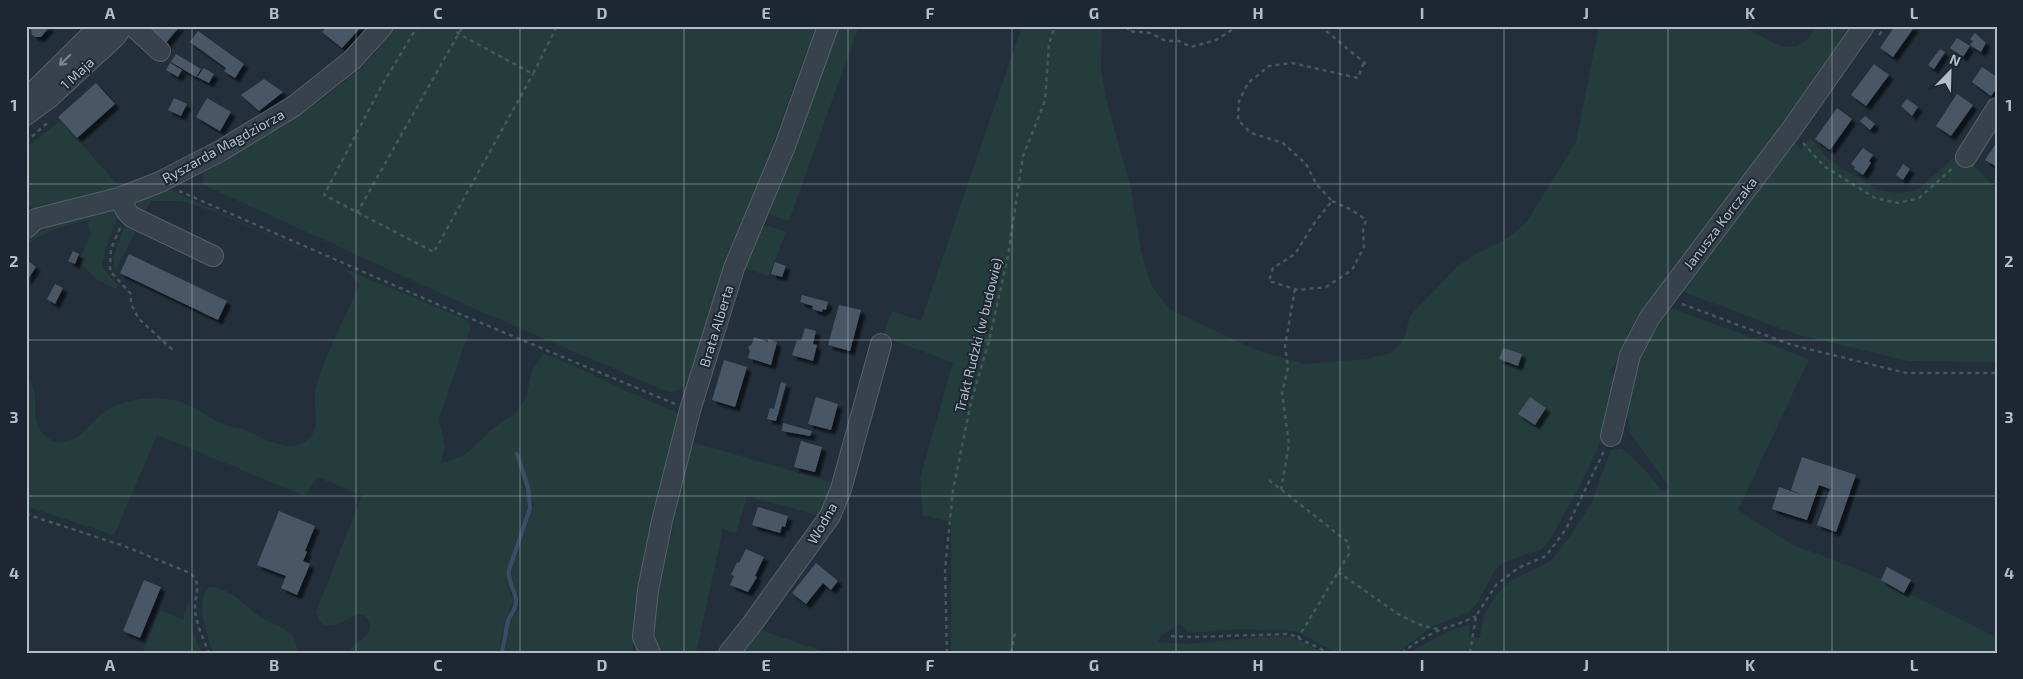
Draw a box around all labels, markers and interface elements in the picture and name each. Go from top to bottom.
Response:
text: A [105,3,116,22]
text: B [269,3,279,22]
text: C [433,3,443,22]
text: D [597,3,608,22]
text: E [761,3,771,22]
text: F [926,3,935,22]
text: G [1089,3,1099,22]
text: H [1252,3,1264,22]
text: I [1420,3,1424,22]
text: J [1583,3,1589,22]
text: K [1745,3,1756,22]
text: L [1910,3,1919,22]
north arrow [1926,48,1976,98]
text: N [1947,50,1963,69]
street label: 1 Maja [57,53,97,93]
one-way arrow [59,54,71,66]
text: 1 [11,95,17,114]
text: 1 [2006,95,2012,114]
street label: Ryszarda Magdziorza [159,105,287,187]
street label: Janusza Korczaka [1680,173,1760,273]
text: 2 [9,251,19,270]
text: 2 [2004,251,2014,270]
street label: Trakt Rudzki (w budowie) [951,256,1005,414]
street label: Brata Alberta [695,283,737,369]
text: 3 [9,407,19,426]
text: 3 [2004,407,2014,426]
street label: Wodna [803,499,841,547]
text: 4 [9,563,19,582]
text: 4 [2004,563,2014,582]
text: A [105,655,116,674]
text: B [269,655,279,674]
text: C [433,655,443,674]
text: D [597,655,608,674]
text: E [761,655,771,674]
text: F [926,655,935,674]
text: G [1089,655,1099,674]
text: H [1252,655,1264,674]
text: I [1420,655,1424,674]
text: J [1583,655,1589,674]
text: K [1745,655,1756,674]
text: L [1910,655,1919,674]

